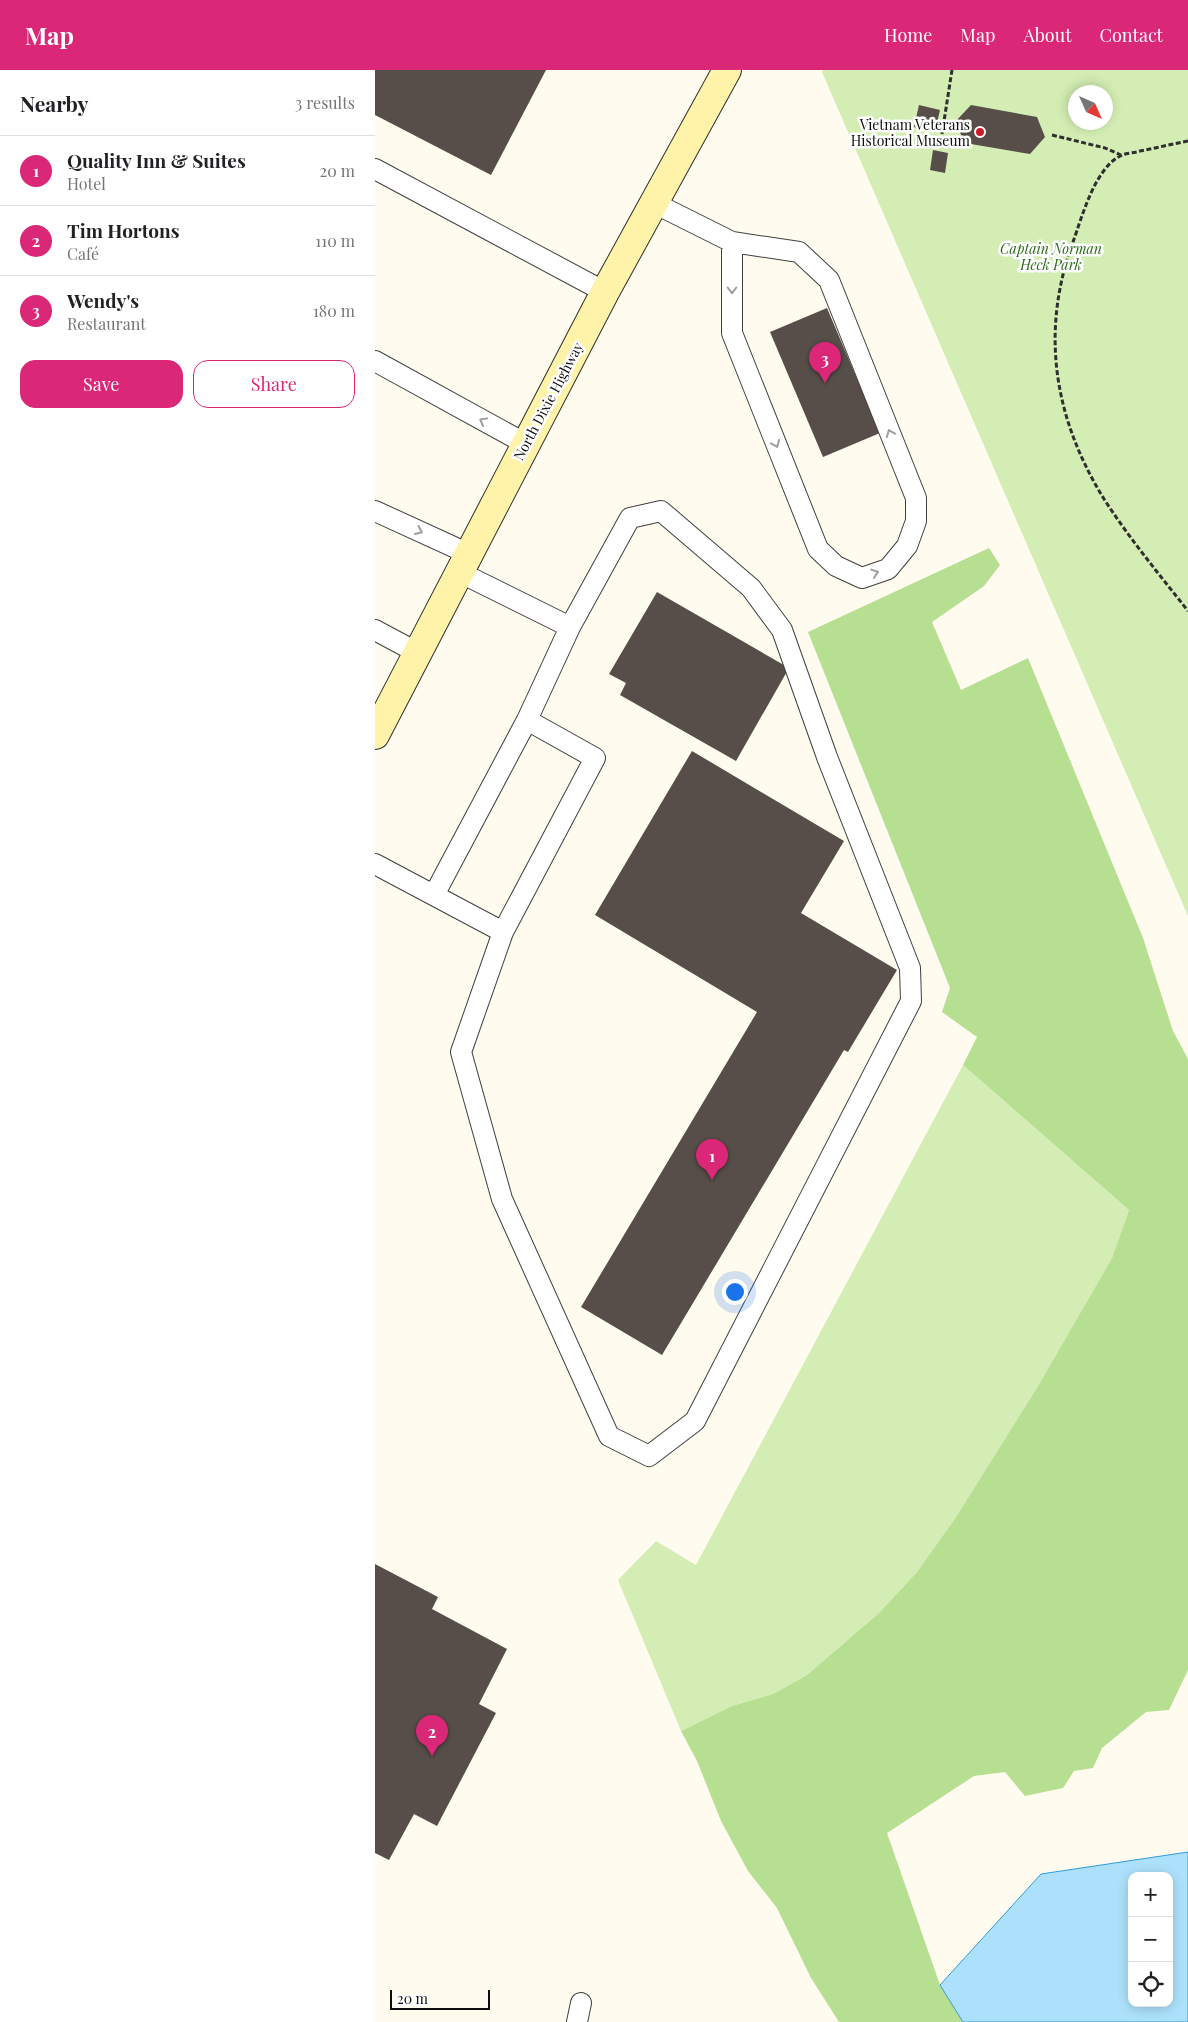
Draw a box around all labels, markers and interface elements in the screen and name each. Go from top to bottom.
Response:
text: Map [25,19,74,51]
text: Home [884,23,932,47]
text: Map [960,23,995,47]
text: About [1023,23,1072,47]
text: Contact [1100,23,1163,47]
north arrow [1068,85,1113,130]
text: Nearby [20,89,89,117]
text: 3 results [295,92,355,113]
place label: Vietnam Veterans Historical Museum [851,115,971,150]
marker: Vietnam Veterans Historical Museum [974,126,986,138]
text: Quality Inn & Suites [67,147,246,173]
text: 1 [33,160,39,181]
text: 20 m [320,160,355,181]
text: Hotel [67,173,106,194]
text: Tim Hortons [67,217,180,243]
text: 2 [32,230,40,251]
text: 110 m [315,230,355,251]
park label: Captain Norman Heck Park [1000,239,1102,274]
text: Café [67,243,99,264]
text: Wendy's [67,287,139,313]
one-way arrow [727,287,737,295]
text: 3 [32,300,40,321]
text: 180 m [313,300,355,321]
text: Restaurant [67,313,146,334]
street label: North Dixie Highway [509,339,587,463]
pin: 3 [809,342,841,383]
button: Save [20,360,183,408]
button: Share [193,360,355,408]
one-way arrow [479,417,488,427]
one-way arrow [886,429,896,438]
one-way arrow [770,439,780,448]
one-way arrow [414,525,423,536]
one-way arrow [871,569,879,579]
pin: 1 [696,1139,728,1180]
your location [722,1279,748,1305]
pin: 2 [416,1715,448,1756]
map controls [1128,1872,1173,2007]
button: + [1128,1872,1173,1917]
button: − [1128,1917,1173,1962]
button: locate [1128,1962,1173,2007]
scale bar [390,1987,490,2010]
text: 20 m [397,1989,428,2008]

